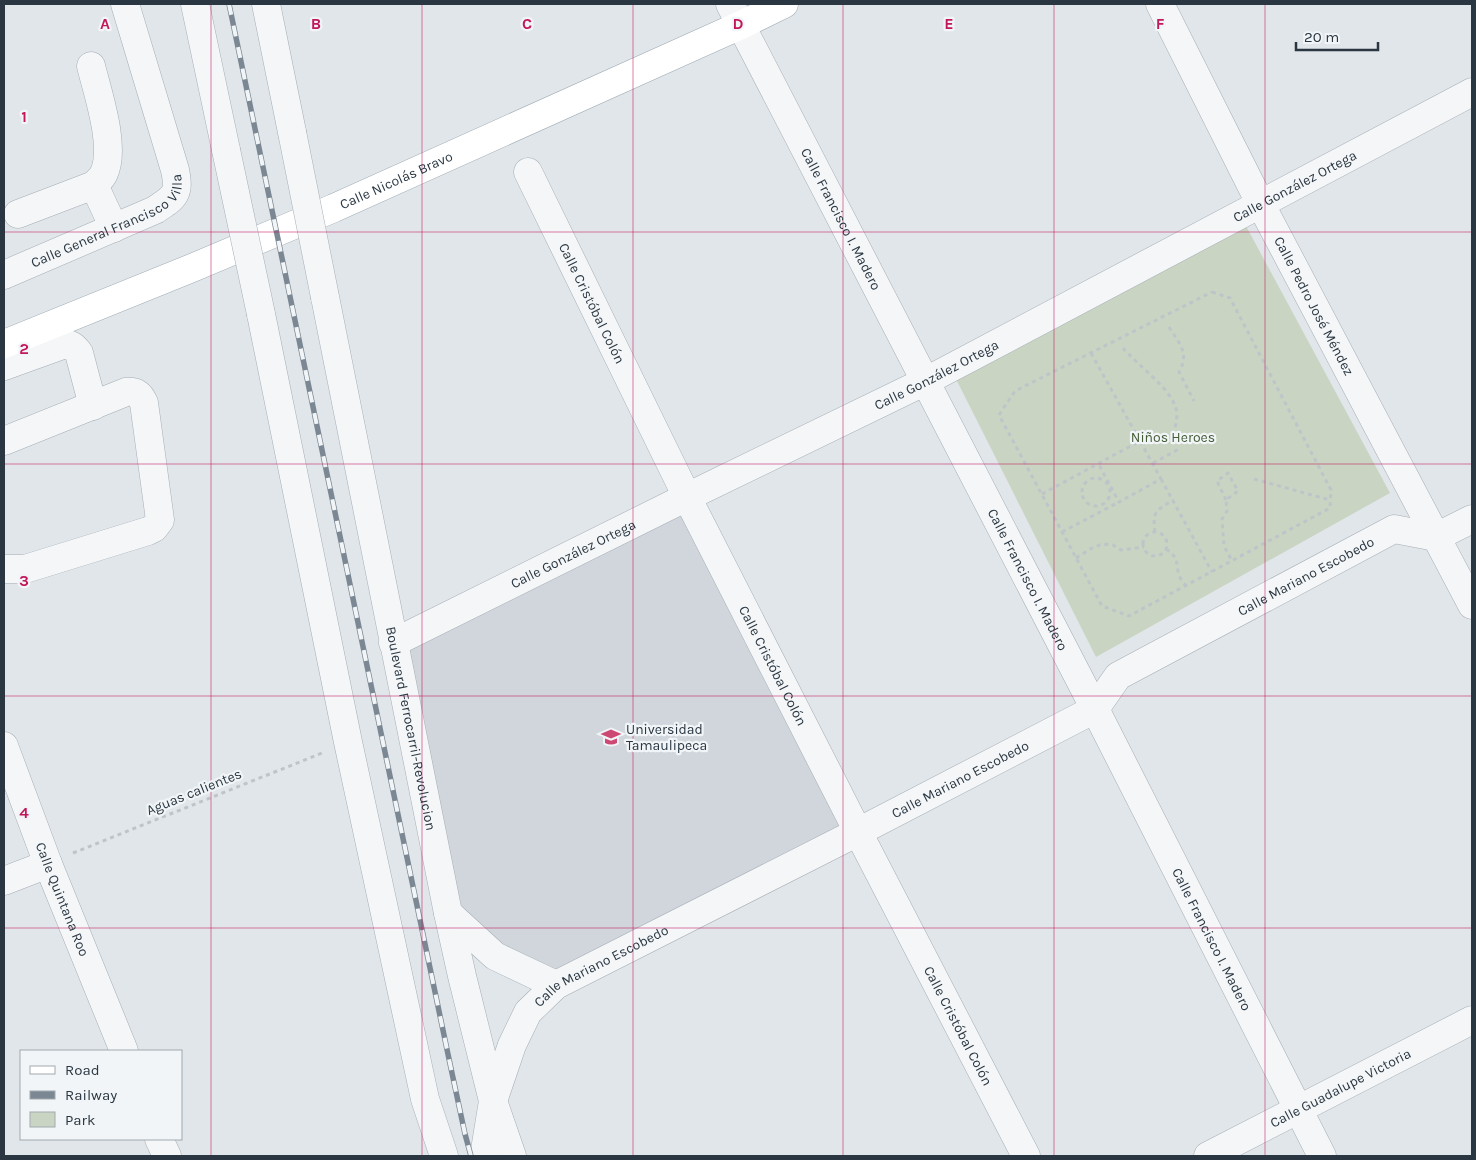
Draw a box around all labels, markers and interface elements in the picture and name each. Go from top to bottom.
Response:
text: A [100,14,110,33]
text: B [311,14,321,33]
text: C [522,14,532,33]
text: D [733,14,744,33]
text: E [944,14,954,33]
text: F [1156,14,1165,33]
scale bar [1296,20,1378,52]
text: 20 m [1304,28,1339,46]
text: 1 [21,107,27,126]
street label: Calle Francisco I. Madero [797,145,885,293]
street label: Calle González Ortega [1230,146,1359,226]
street label: Calle Nicolás Bravo [337,147,455,213]
street label: Calle General Francisco Villa [28,173,185,271]
street label: Calle Pedro José Méndez [1271,233,1358,378]
street label: Calle Cristóbal Colón [555,240,629,366]
street label: Calle González Ortega [871,336,1001,413]
text: 2 [19,339,29,358]
park label: Niños Heroes [1131,429,1215,446]
street label: Calle Francisco I. Madero [984,505,1072,653]
street label: Calle González Ortega [508,515,638,592]
street label: Calle Mariano Escobedo [1235,533,1377,619]
text: 3 [19,571,29,590]
street label: Calle Cristóbal Colón [735,603,811,728]
street label: Boulevard Ferrocarril-Revolucion [382,625,440,832]
place label: Universidad Tamaulipeca [626,721,707,754]
school or university icon: Universidad Tamaulipeca [600,726,622,748]
street label: Calle Mariano Escobedo [889,736,1032,822]
street label: Aguas calientes [144,765,244,819]
text: 4 [19,803,29,822]
street label: Calle Quintana Roo [32,840,93,959]
street label: Calle Francisco I. Madero [1169,865,1255,1013]
street label: Calle Mariano Escobedo [530,921,671,1010]
street label: Calle Cristóbal Colón [920,963,996,1088]
street label: Calle Guadalupe Victoria [1267,1044,1414,1131]
legend [20,1050,182,1140]
text: Road [65,1061,100,1079]
text: Railway [65,1086,117,1104]
text: Park [65,1111,95,1129]

